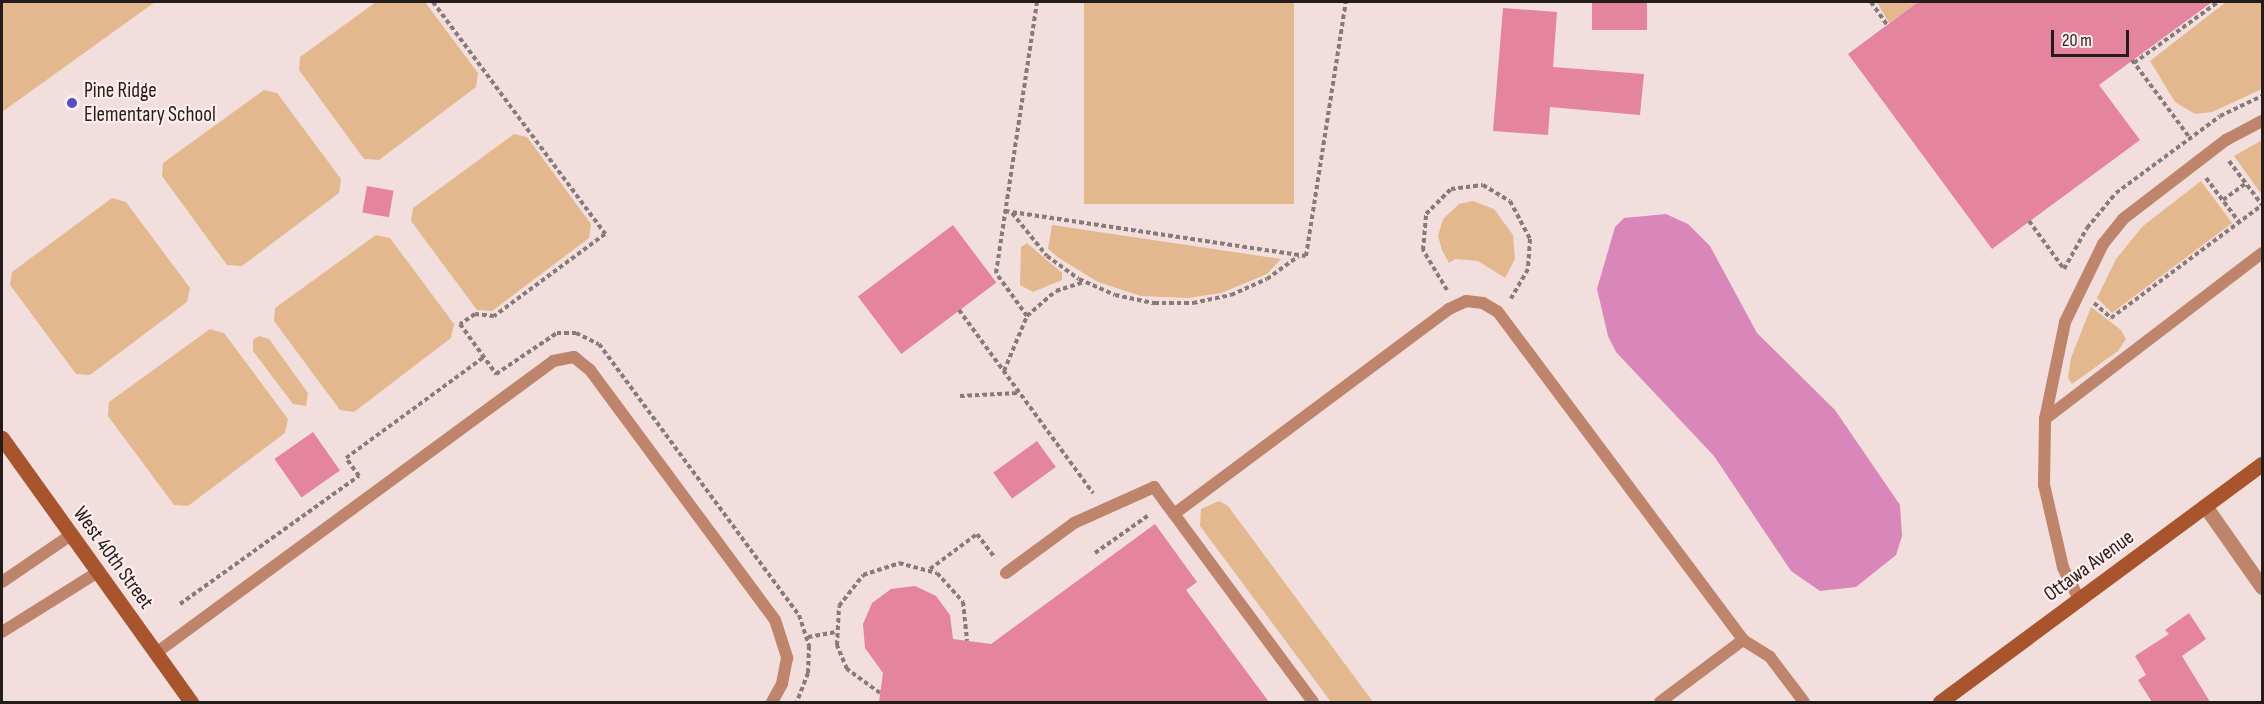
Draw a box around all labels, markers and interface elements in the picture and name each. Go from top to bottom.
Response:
scale bar [2054,18,2132,56]
text: 20 m [2062,30,2092,51]
place label: Pine Ridge Elementary School [84,78,216,128]
marker: Pine Ridge Elementary School [65,96,79,110]
street label: West 40th Street [67,502,159,614]
street label: Ottawa Avenue [2039,525,2139,607]

